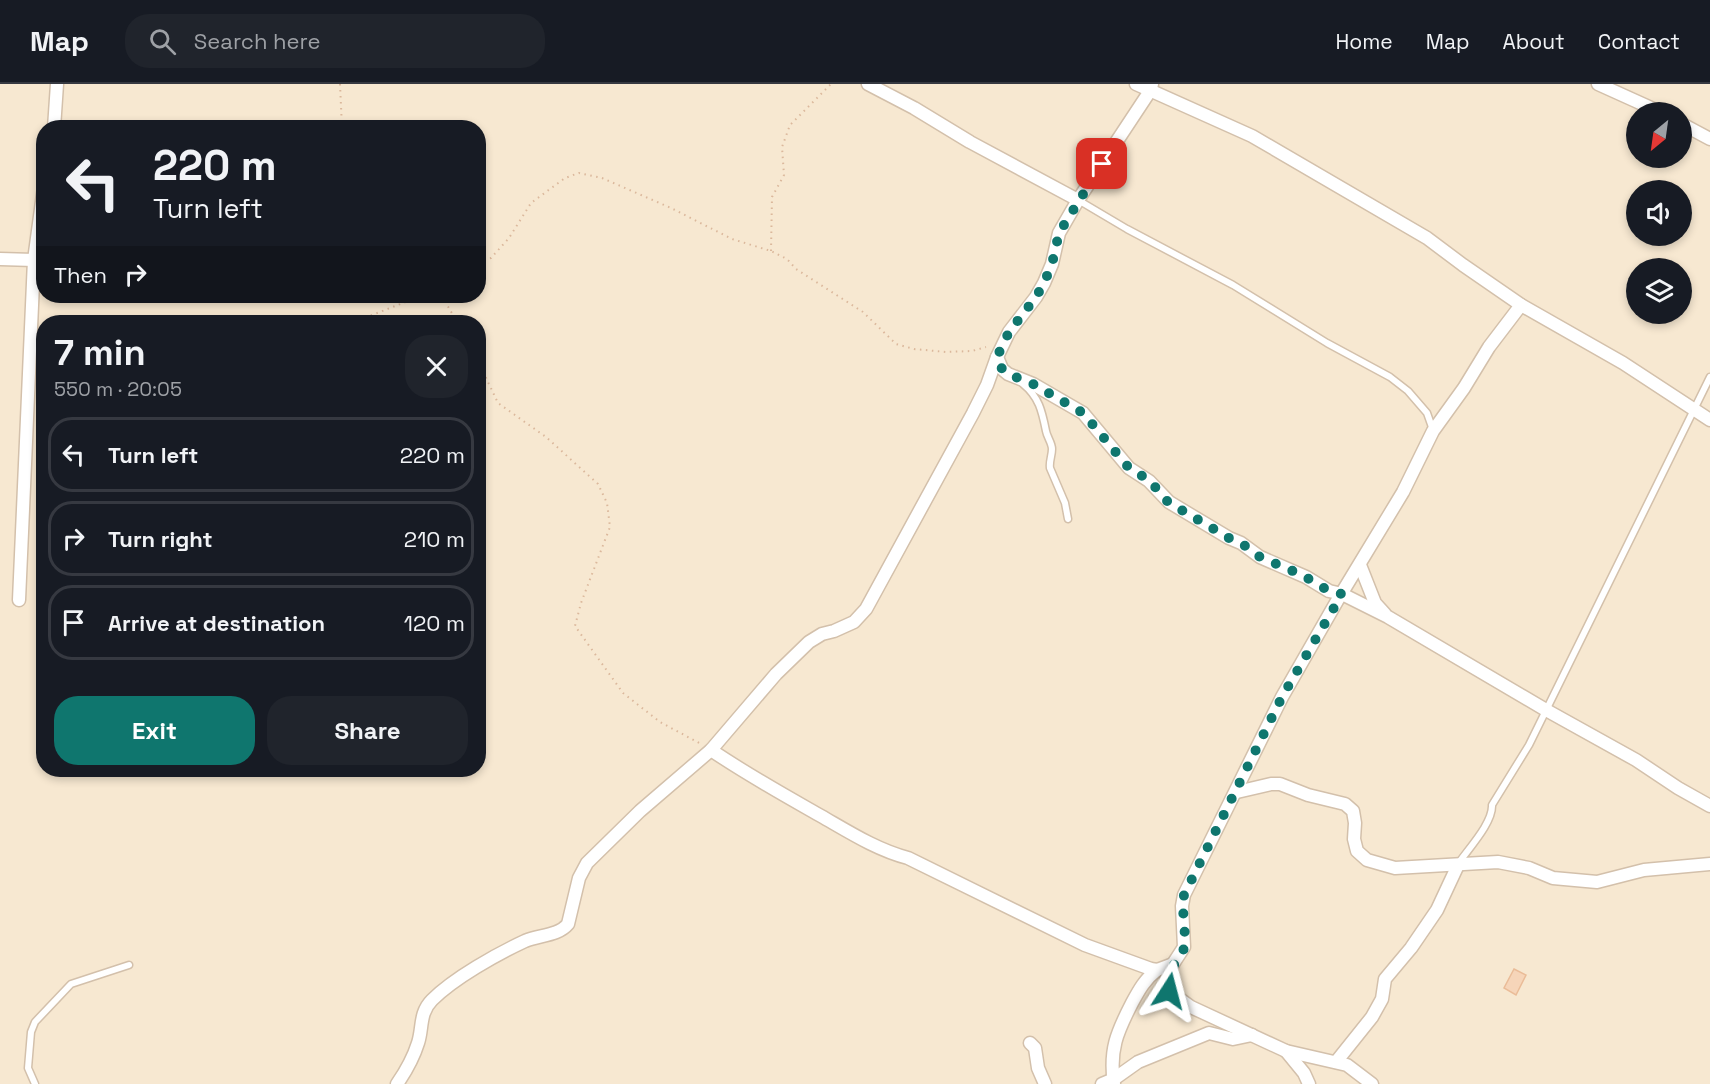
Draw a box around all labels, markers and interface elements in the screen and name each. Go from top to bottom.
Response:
search box [125,14,545,68]
text: Map [30,23,89,59]
icon: search [146,25,179,58]
text: Search here [194,27,321,55]
text: Home [1335,28,1393,55]
text: Map [1426,28,1470,55]
text: About [1503,28,1565,55]
text: Contact [1598,28,1680,55]
north arrow [1626,102,1692,168]
map controls [1626,102,1692,324]
pin [1076,138,1127,189]
text: 220 m [153,139,277,192]
icon: left [54,144,132,222]
icon: arrive [1085,147,1118,180]
button: sound [1626,180,1692,246]
text: Turn left [153,191,263,226]
icon: right [119,258,152,291]
button: layers [1626,258,1692,324]
text: Then [54,261,107,289]
text: 7 min [54,330,146,376]
button: close [405,335,468,398]
text: 550 m · 20:05 [54,376,182,402]
icon: left [57,438,90,471]
text: Turn left [108,441,198,469]
text: 220 m [400,441,465,469]
icon: right [57,522,90,555]
text: Turn right [108,525,213,553]
text: 210 m [404,525,465,553]
icon: arrive [57,606,90,639]
text: Arrive at destination [108,609,325,637]
text: 120 m [404,609,465,637]
button: Exit [54,696,255,765]
button: Share [267,696,468,765]
position arrow [1137,959,1201,1023]

